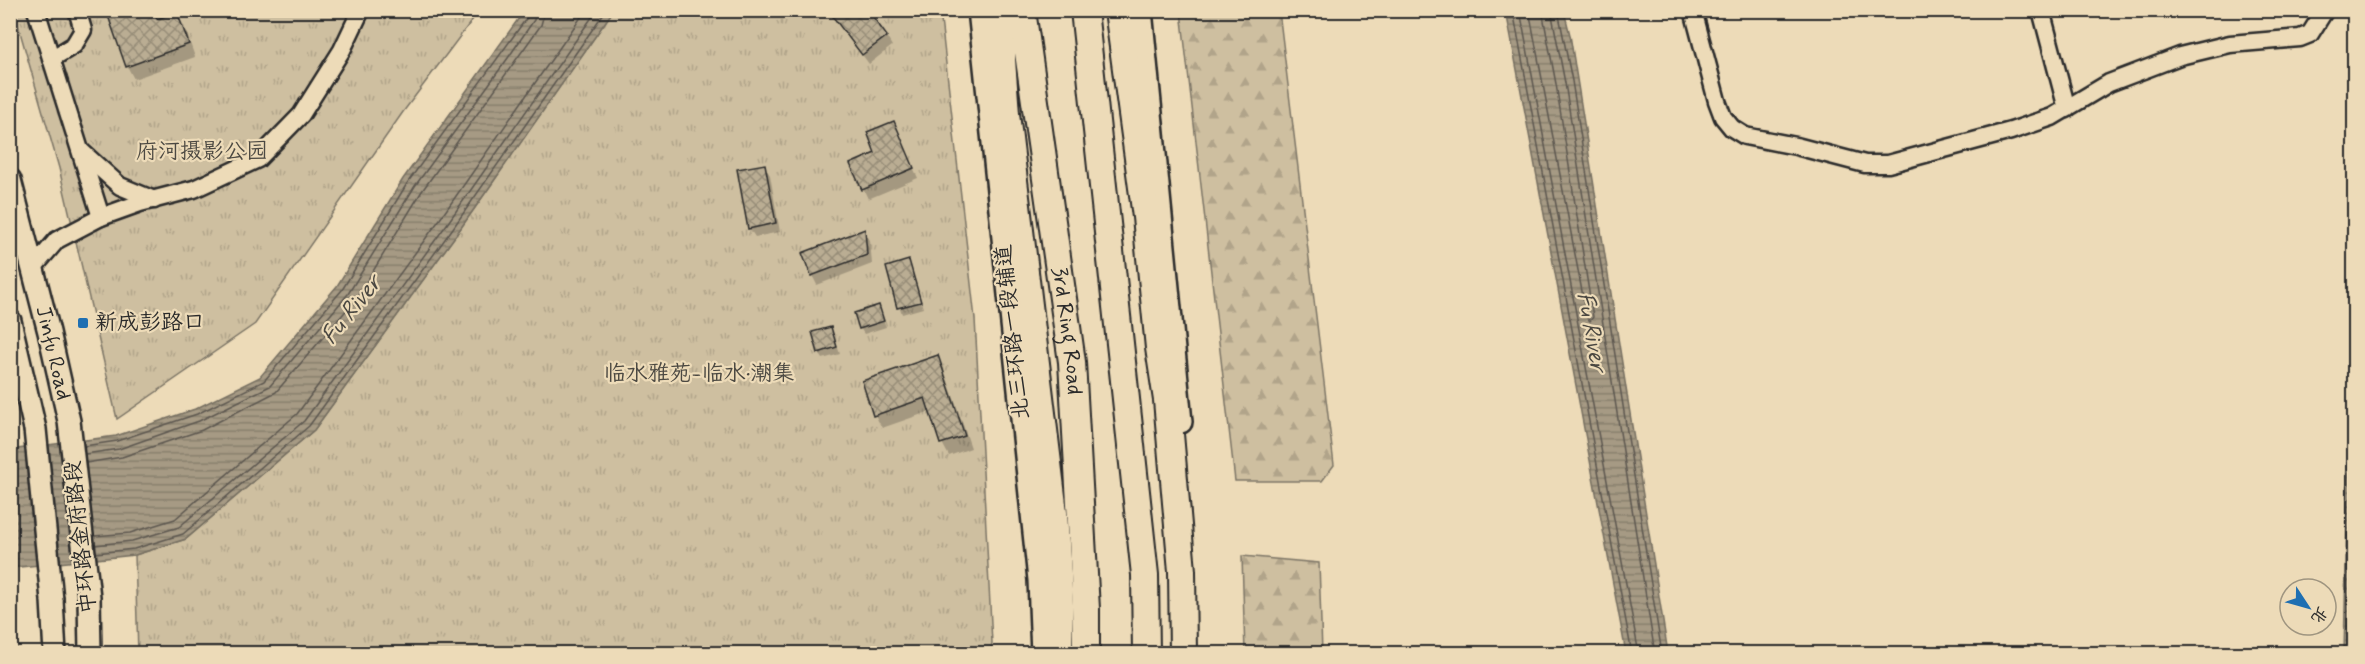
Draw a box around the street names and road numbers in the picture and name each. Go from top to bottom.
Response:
street label: 北三环路一段辅道 [990,243,1036,421]
street label: 3rd Ring Road [1045,265,1088,396]
street label: Jinfu Road [29,303,77,403]
street label: 中环路金府路段 [59,459,103,615]

